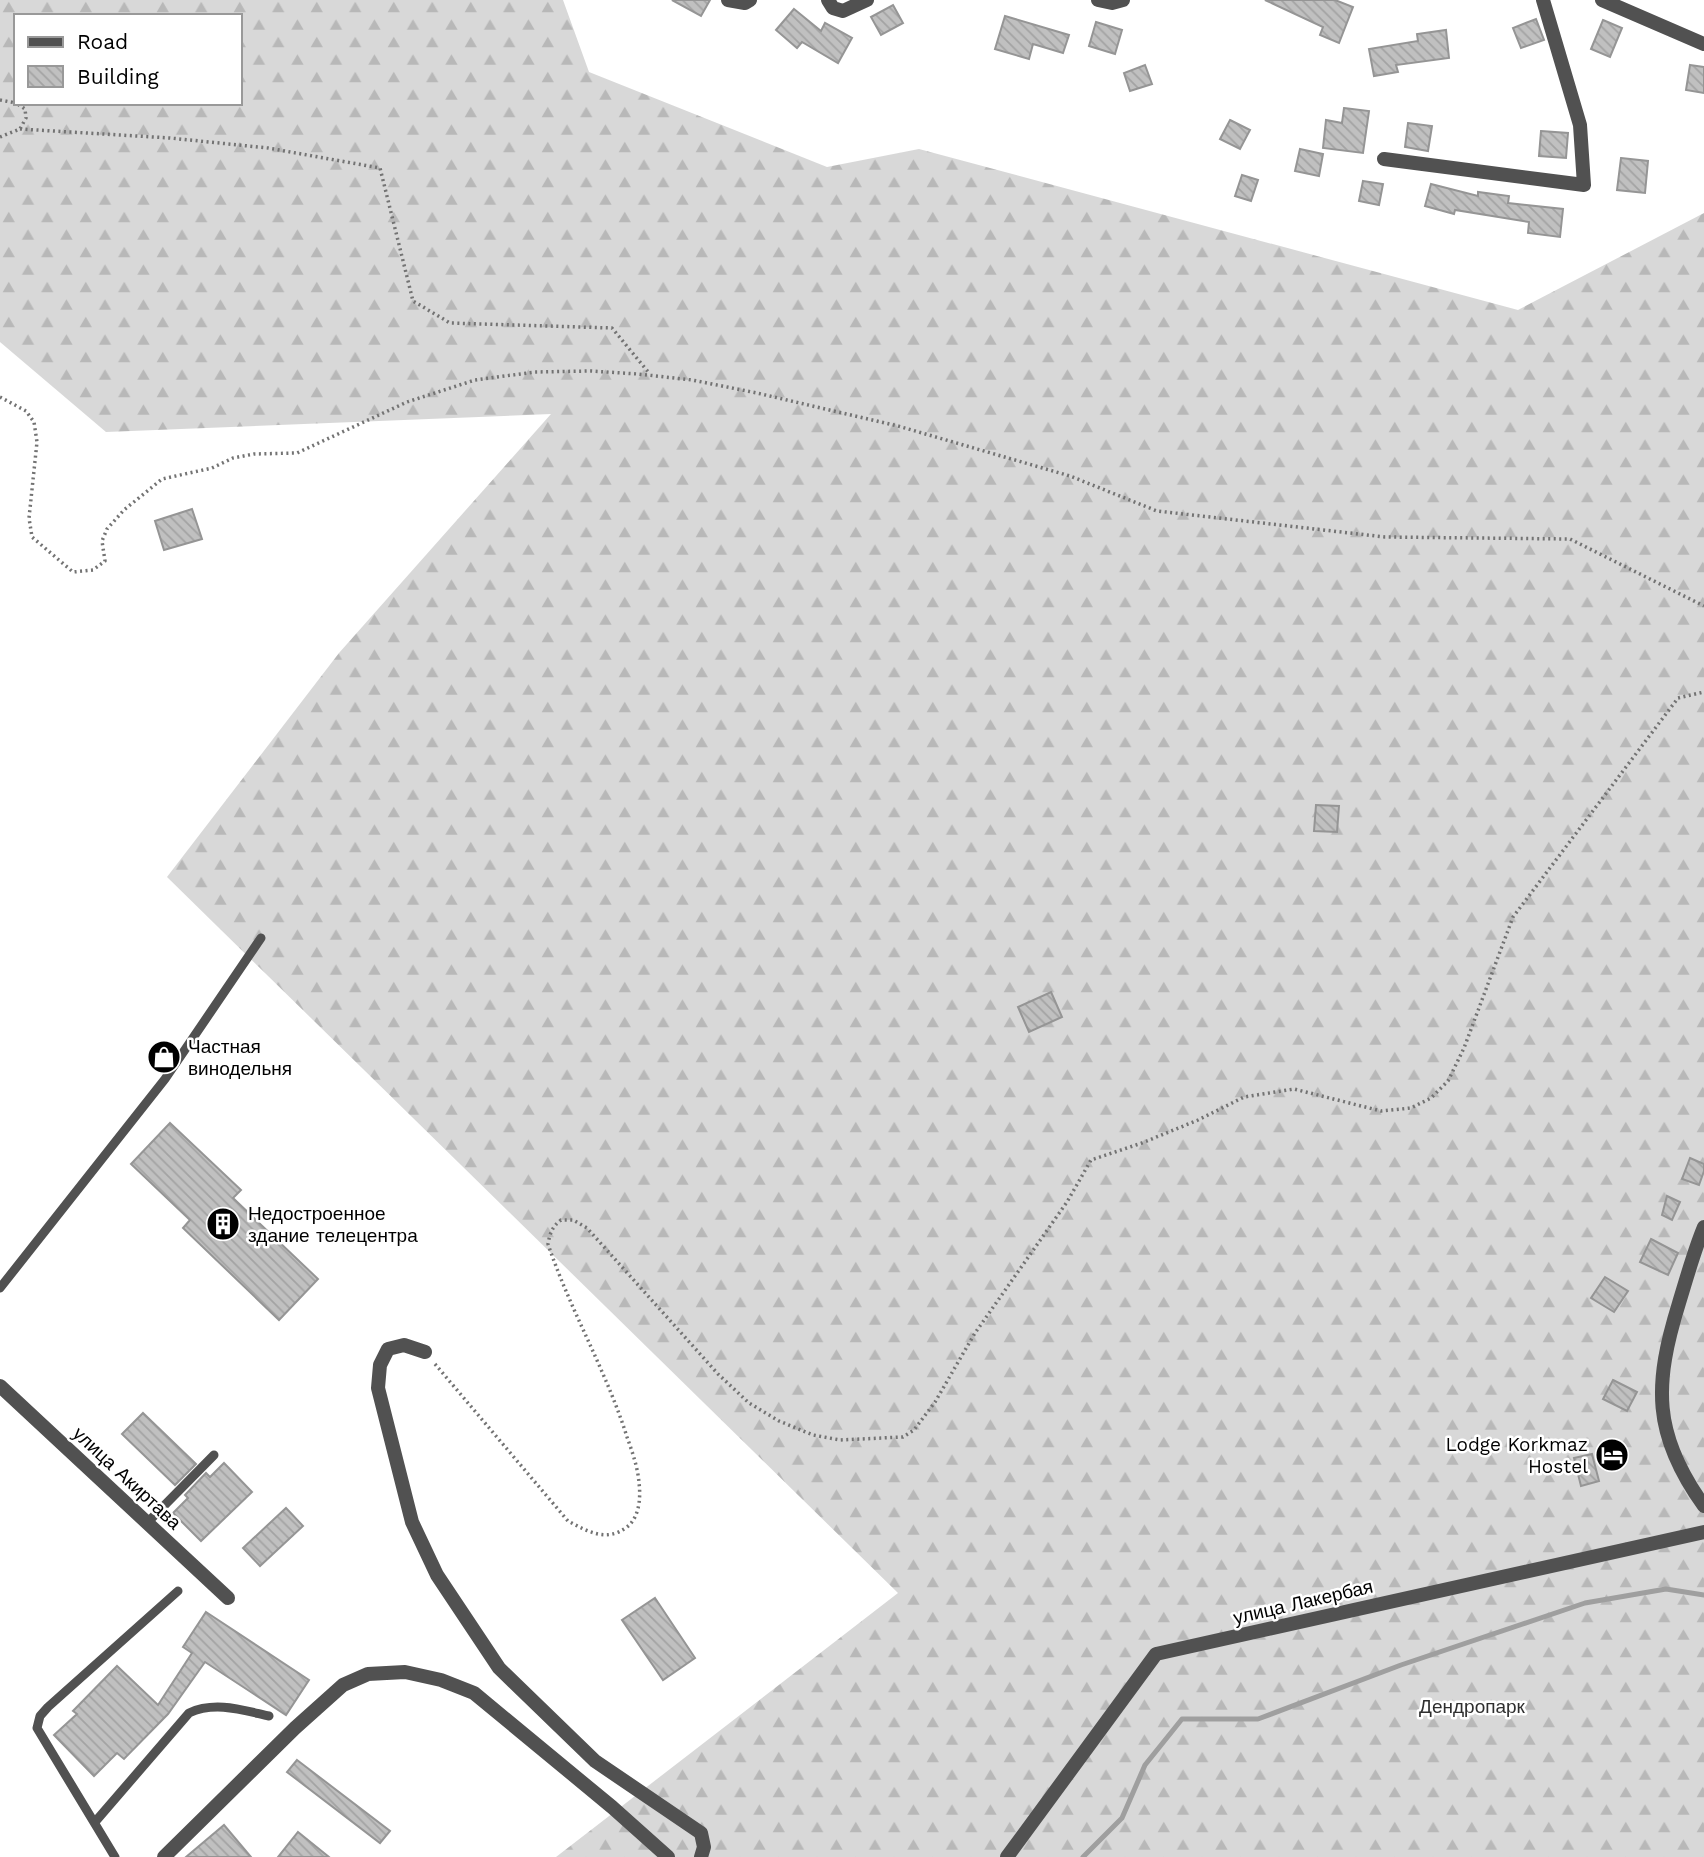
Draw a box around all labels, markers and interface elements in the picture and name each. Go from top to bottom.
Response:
legend [14,14,242,105]
text: Road [77,29,128,54]
text: Building [77,64,159,89]
place label: Частная винодельня [188,1035,292,1080]
shop icon: Частная винодельня [145,1038,183,1076]
place label: Недостроенное здание телецентра [248,1202,418,1247]
building icon: Недостроенное здание телецентра [204,1205,242,1243]
street label: улица Акиртава [68,1422,186,1534]
place label: Lodge Korkmaz Hostel [1445,1433,1588,1478]
hotel icon: Lodge Korkmaz Hostel [1593,1436,1631,1474]
street label: улица Лакербая [1231,1575,1375,1629]
park label: Дендропарк [1419,1695,1526,1718]

